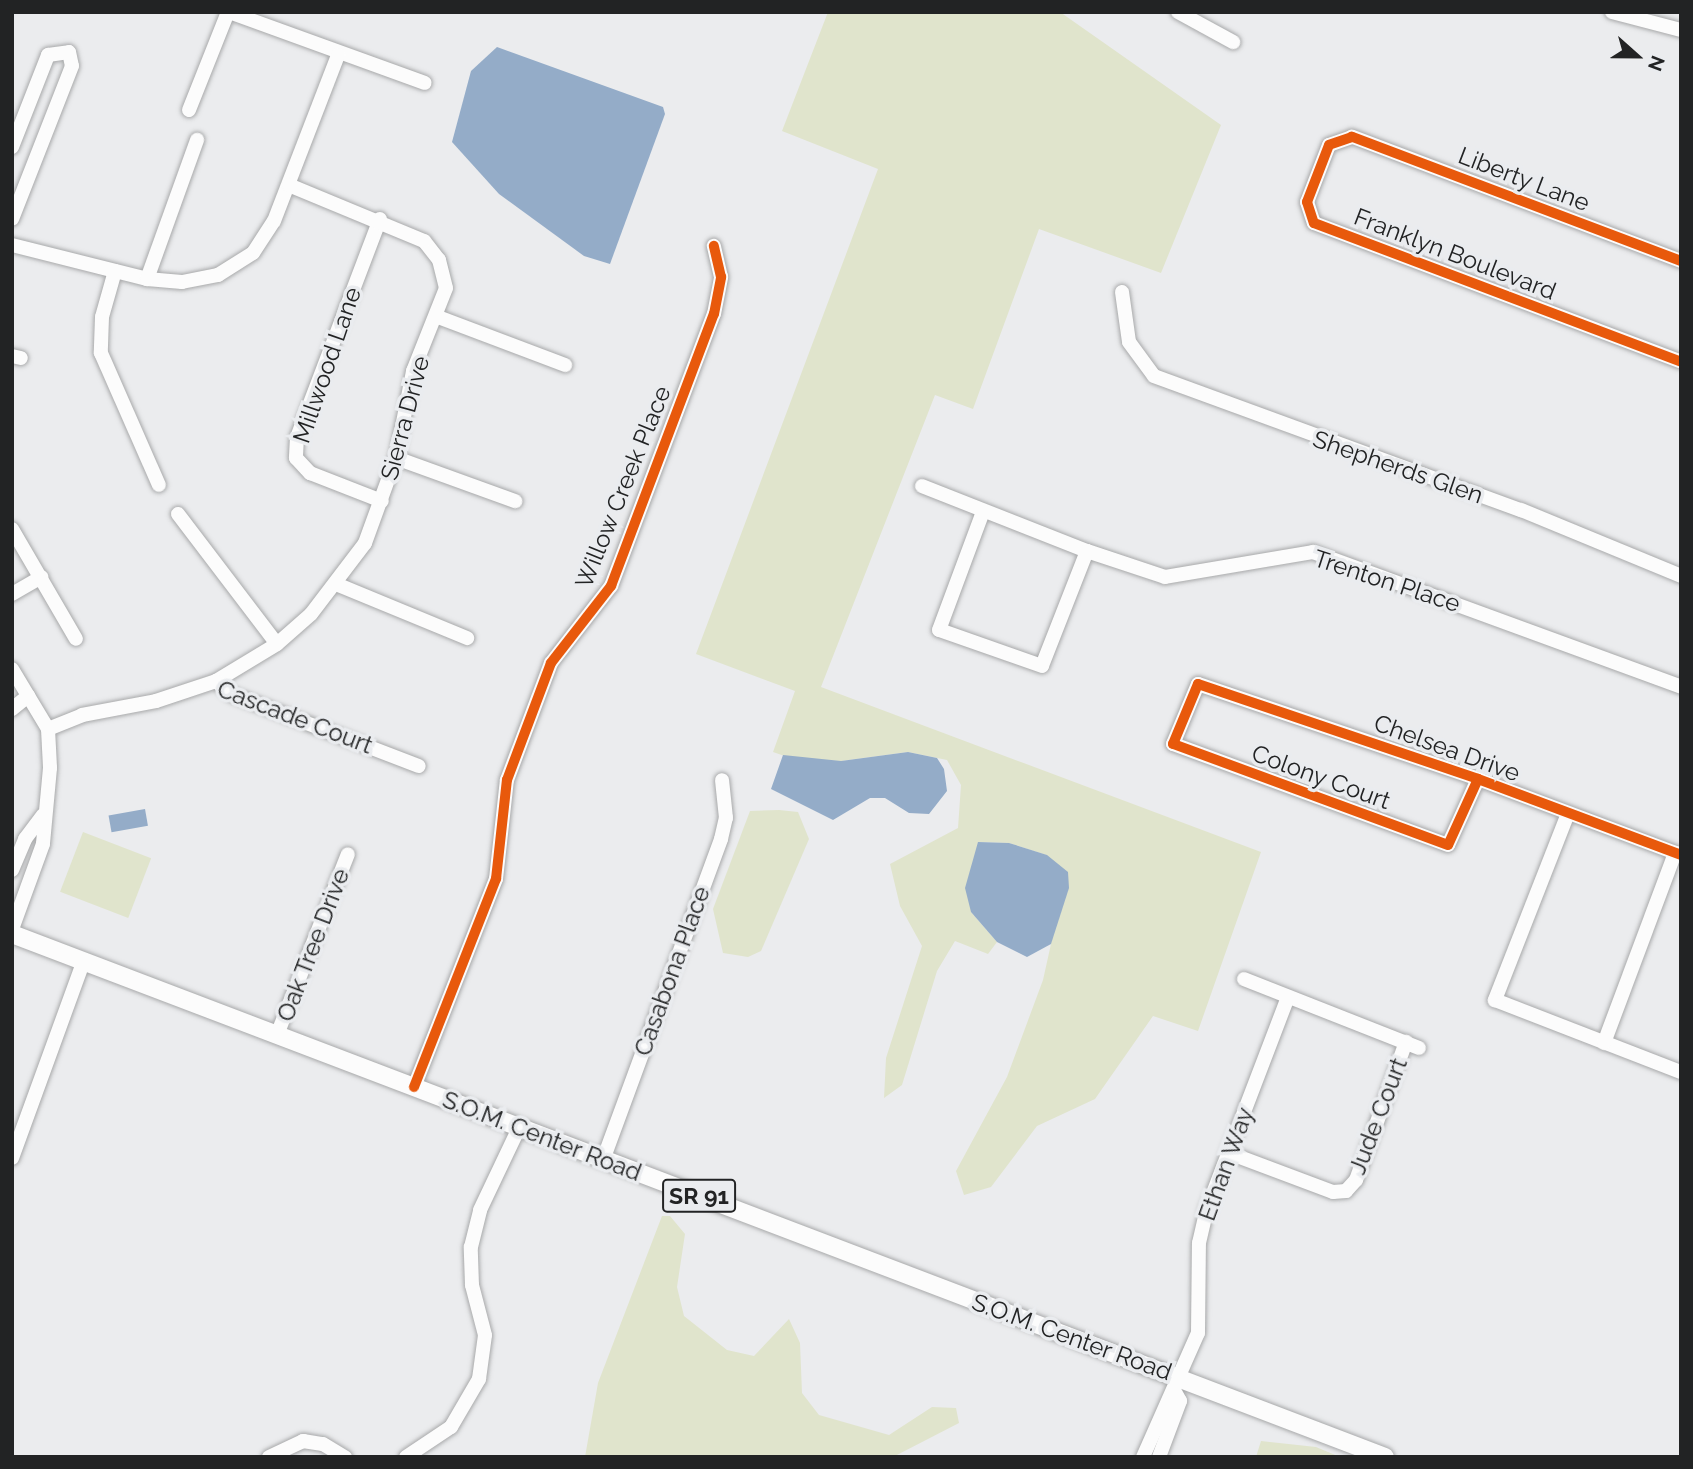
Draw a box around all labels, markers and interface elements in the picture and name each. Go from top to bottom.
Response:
north arrow [1602,21,1672,91]
text: N [1644,53,1669,74]
street label: Liberty Lane [1454,141,1594,217]
street label: Franklyn Boulevard [1350,202,1560,306]
street label: Millwood Lane [287,283,367,447]
street label: Sierra Drive [375,353,435,483]
street label: Willow Creek Place [569,381,677,593]
street label: Shepherds Glen [1309,424,1487,510]
street label: Trenton Place [1310,544,1464,618]
street label: Cascade Court [213,674,377,760]
street label: Chelsea Drive [1370,708,1524,788]
street label: Colony Court [1248,739,1394,815]
street label: Oak Tree Drive [271,864,355,1026]
street label: Casabona Place [628,882,716,1060]
street label: Jude Court [1343,1054,1413,1178]
street label: S.O.M. Center Road [438,1085,646,1187]
street label: Ethan Way [1192,1103,1260,1225]
road number: SR 91 [660,1176,738,1216]
street label: S.O.M. Center Road [968,1287,1176,1387]

